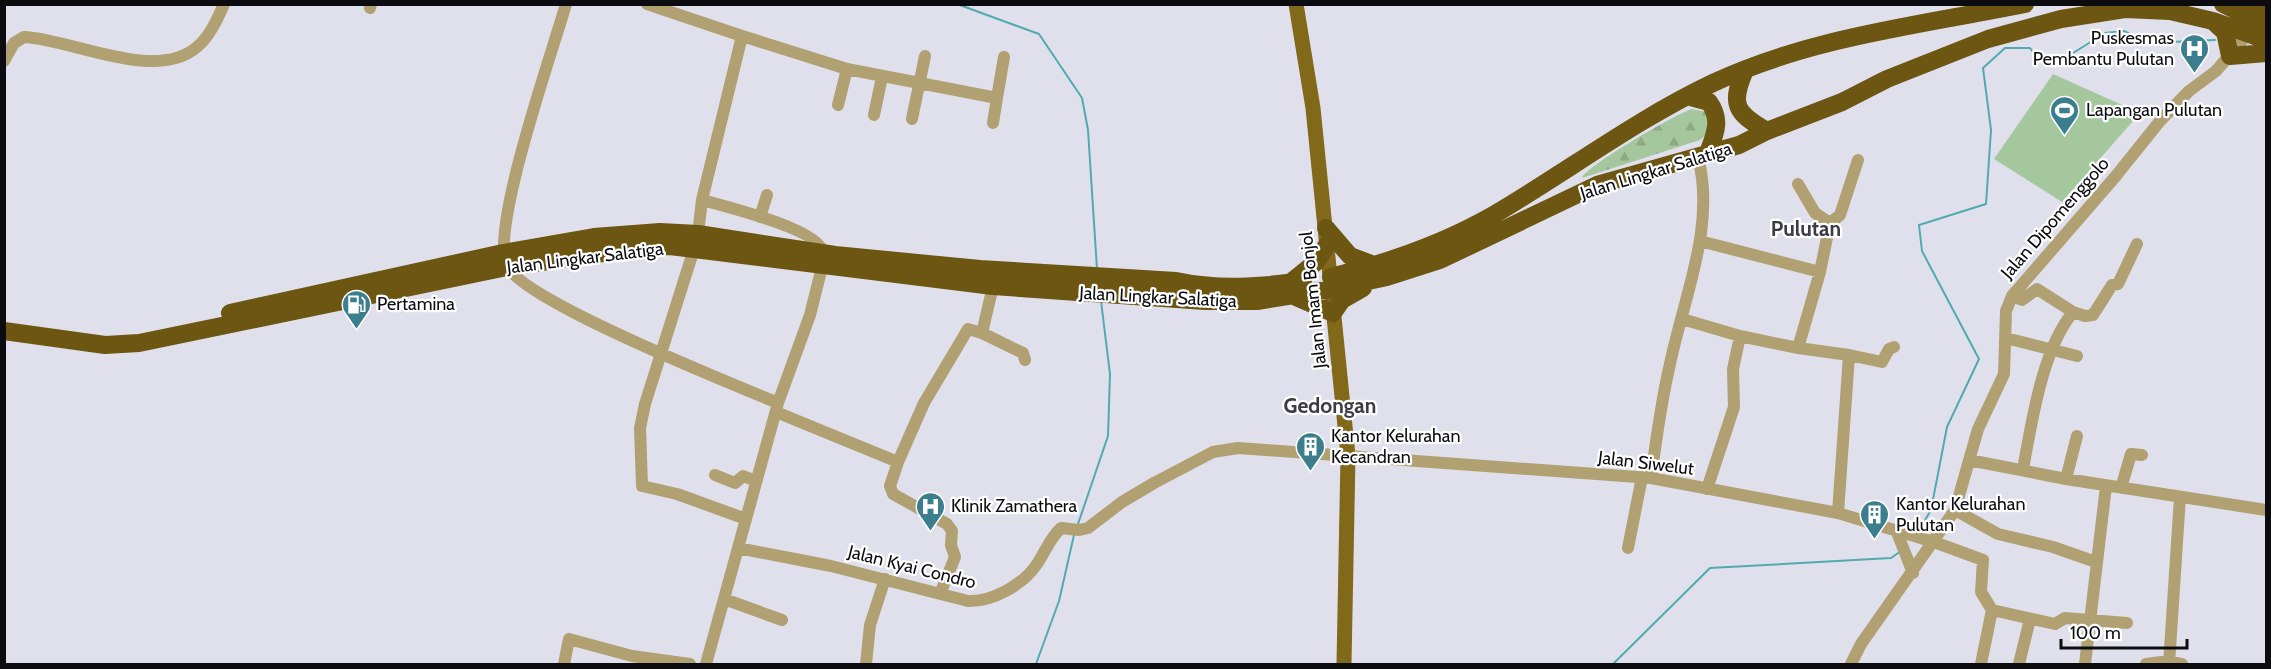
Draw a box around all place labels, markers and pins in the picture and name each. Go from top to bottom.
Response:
place label: Puskesmas Pembantu Pulutan [2033,27,2174,70]
hospital icon: Puskesmas Pembantu Pulutan [2179,32,2211,74]
sports icon: Lapangan Pulutan [2049,94,2081,136]
place label: Lapangan Pulutan [2086,99,2222,121]
fuel station icon: Pertamina [340,288,372,330]
place label: Pertamina [377,293,455,315]
place label: Kantor Kelurahan Kecandran [1331,425,1461,468]
building icon: Kantor Kelurahan Kecandran [1294,430,1326,472]
hospital icon: Klinik Zamathera [914,490,946,532]
place label: Kantor Kelurahan Pulutan [1896,493,2026,536]
place label: Klinik Zamathera [951,495,1077,517]
building icon: Kantor Kelurahan Pulutan [1859,498,1891,540]

